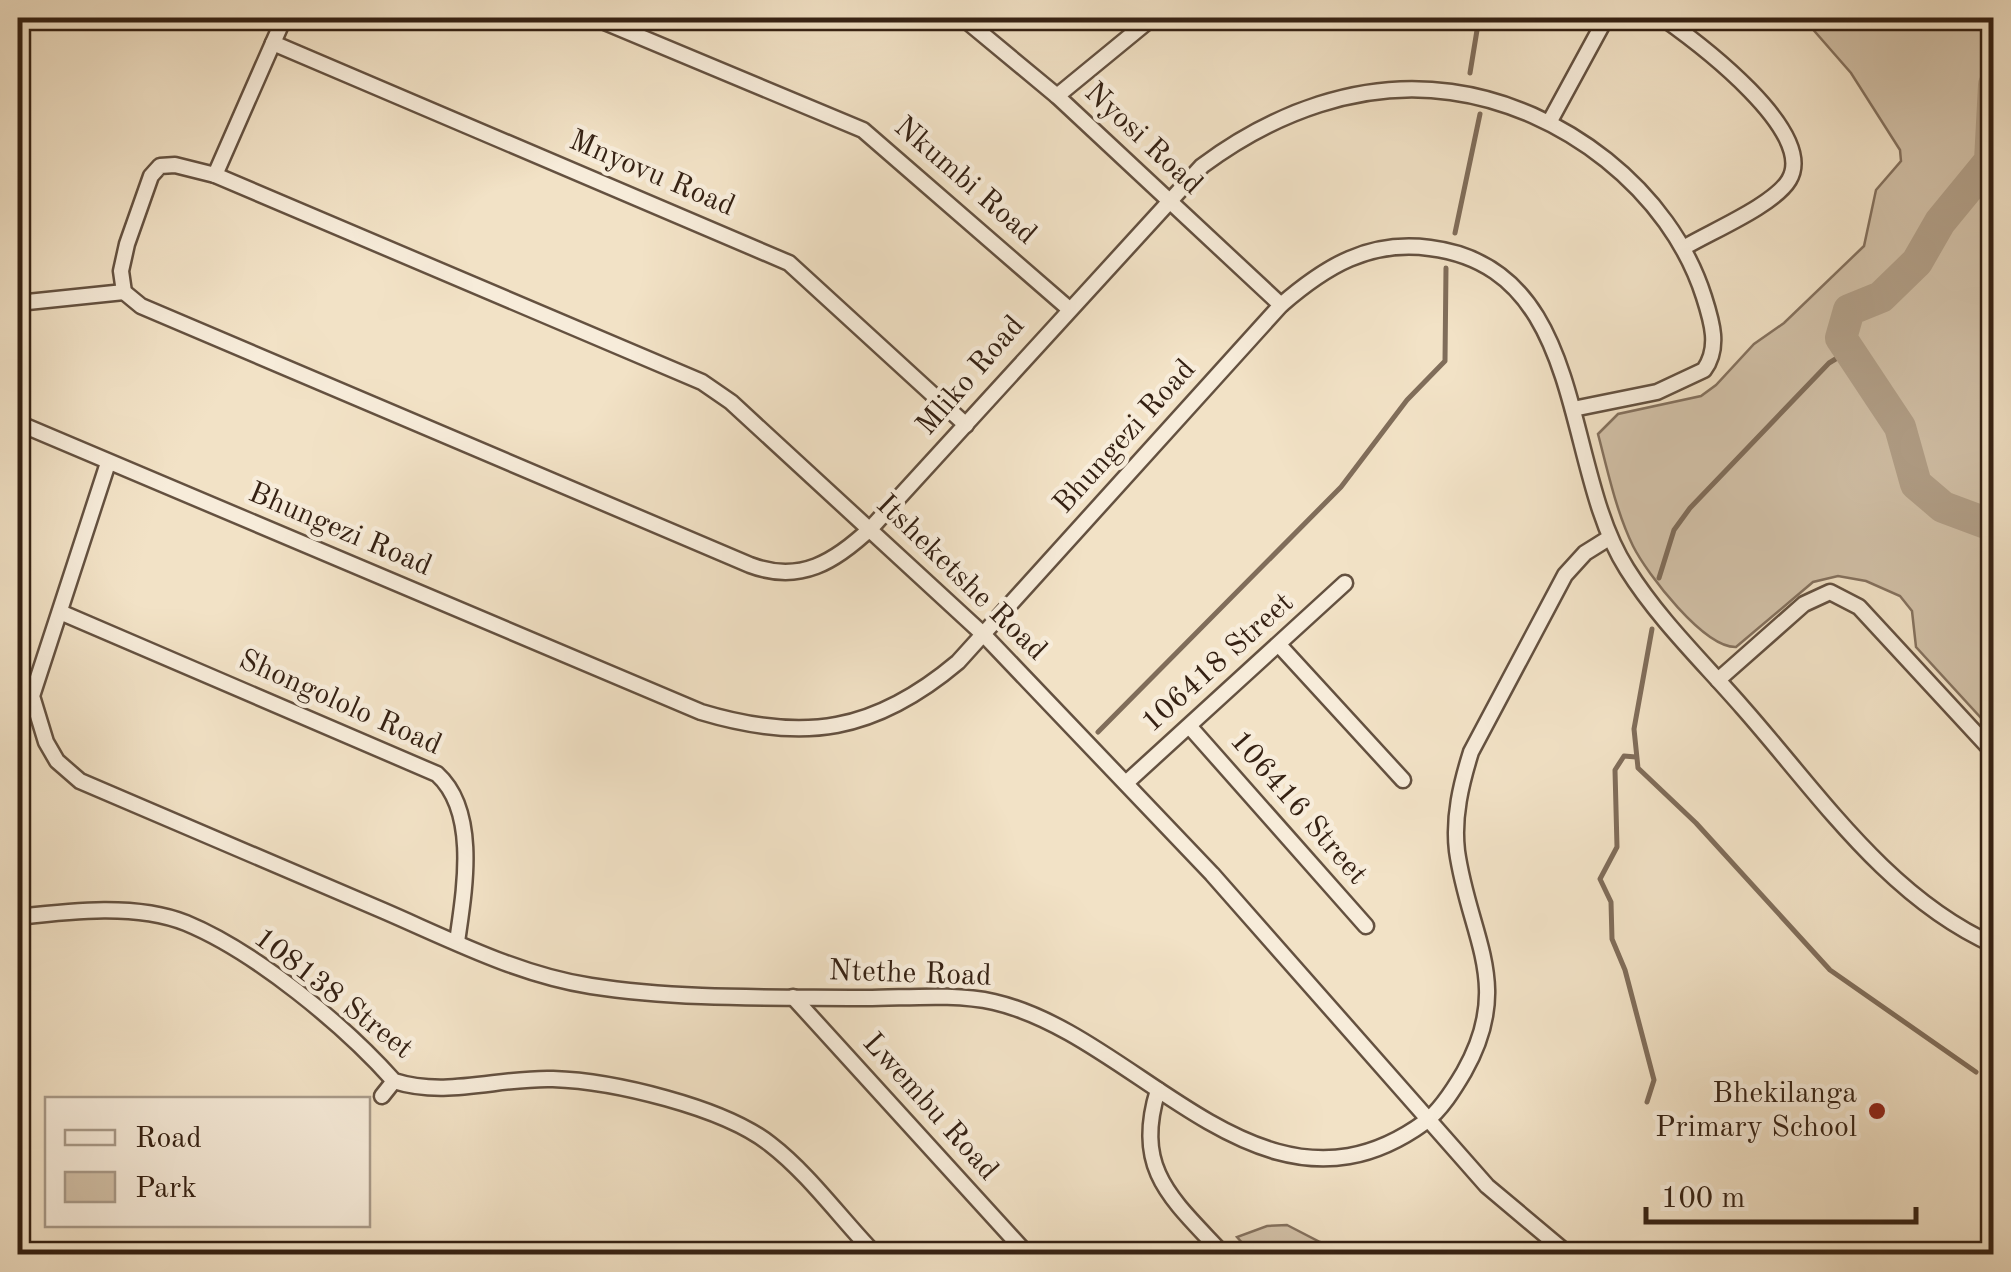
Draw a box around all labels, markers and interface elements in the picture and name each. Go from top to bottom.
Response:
street label: Nyosi Road [1078,77,1208,201]
street label: Nkumbi Road [888,112,1042,250]
street label: Mnyovu Road [565,126,739,222]
street label: Mliko Road [911,311,1031,441]
street label: Bhungezi Road [1048,354,1202,520]
street label: Bhungezi Road [244,478,436,582]
street label: Itsheketshe Road [870,489,1052,667]
street label: 106418 Street [1137,588,1299,738]
street label: Shongololo Road [234,645,446,761]
street label: 106416 Street [1224,726,1372,890]
street label: 108138 Street [248,923,418,1065]
street label: Ntethe Road [828,956,992,992]
street label: Lwembu Road [857,1028,1003,1186]
place label: Bhekilanga Primary School [1655,1079,1857,1143]
legend [45,1097,370,1227]
marker: Bhekilanga Primary School [1866,1100,1888,1122]
text: Road [135,1124,202,1154]
scale bar [1646,1162,1916,1224]
text: Park [135,1174,197,1204]
text: 100 m [1661,1184,1745,1214]

